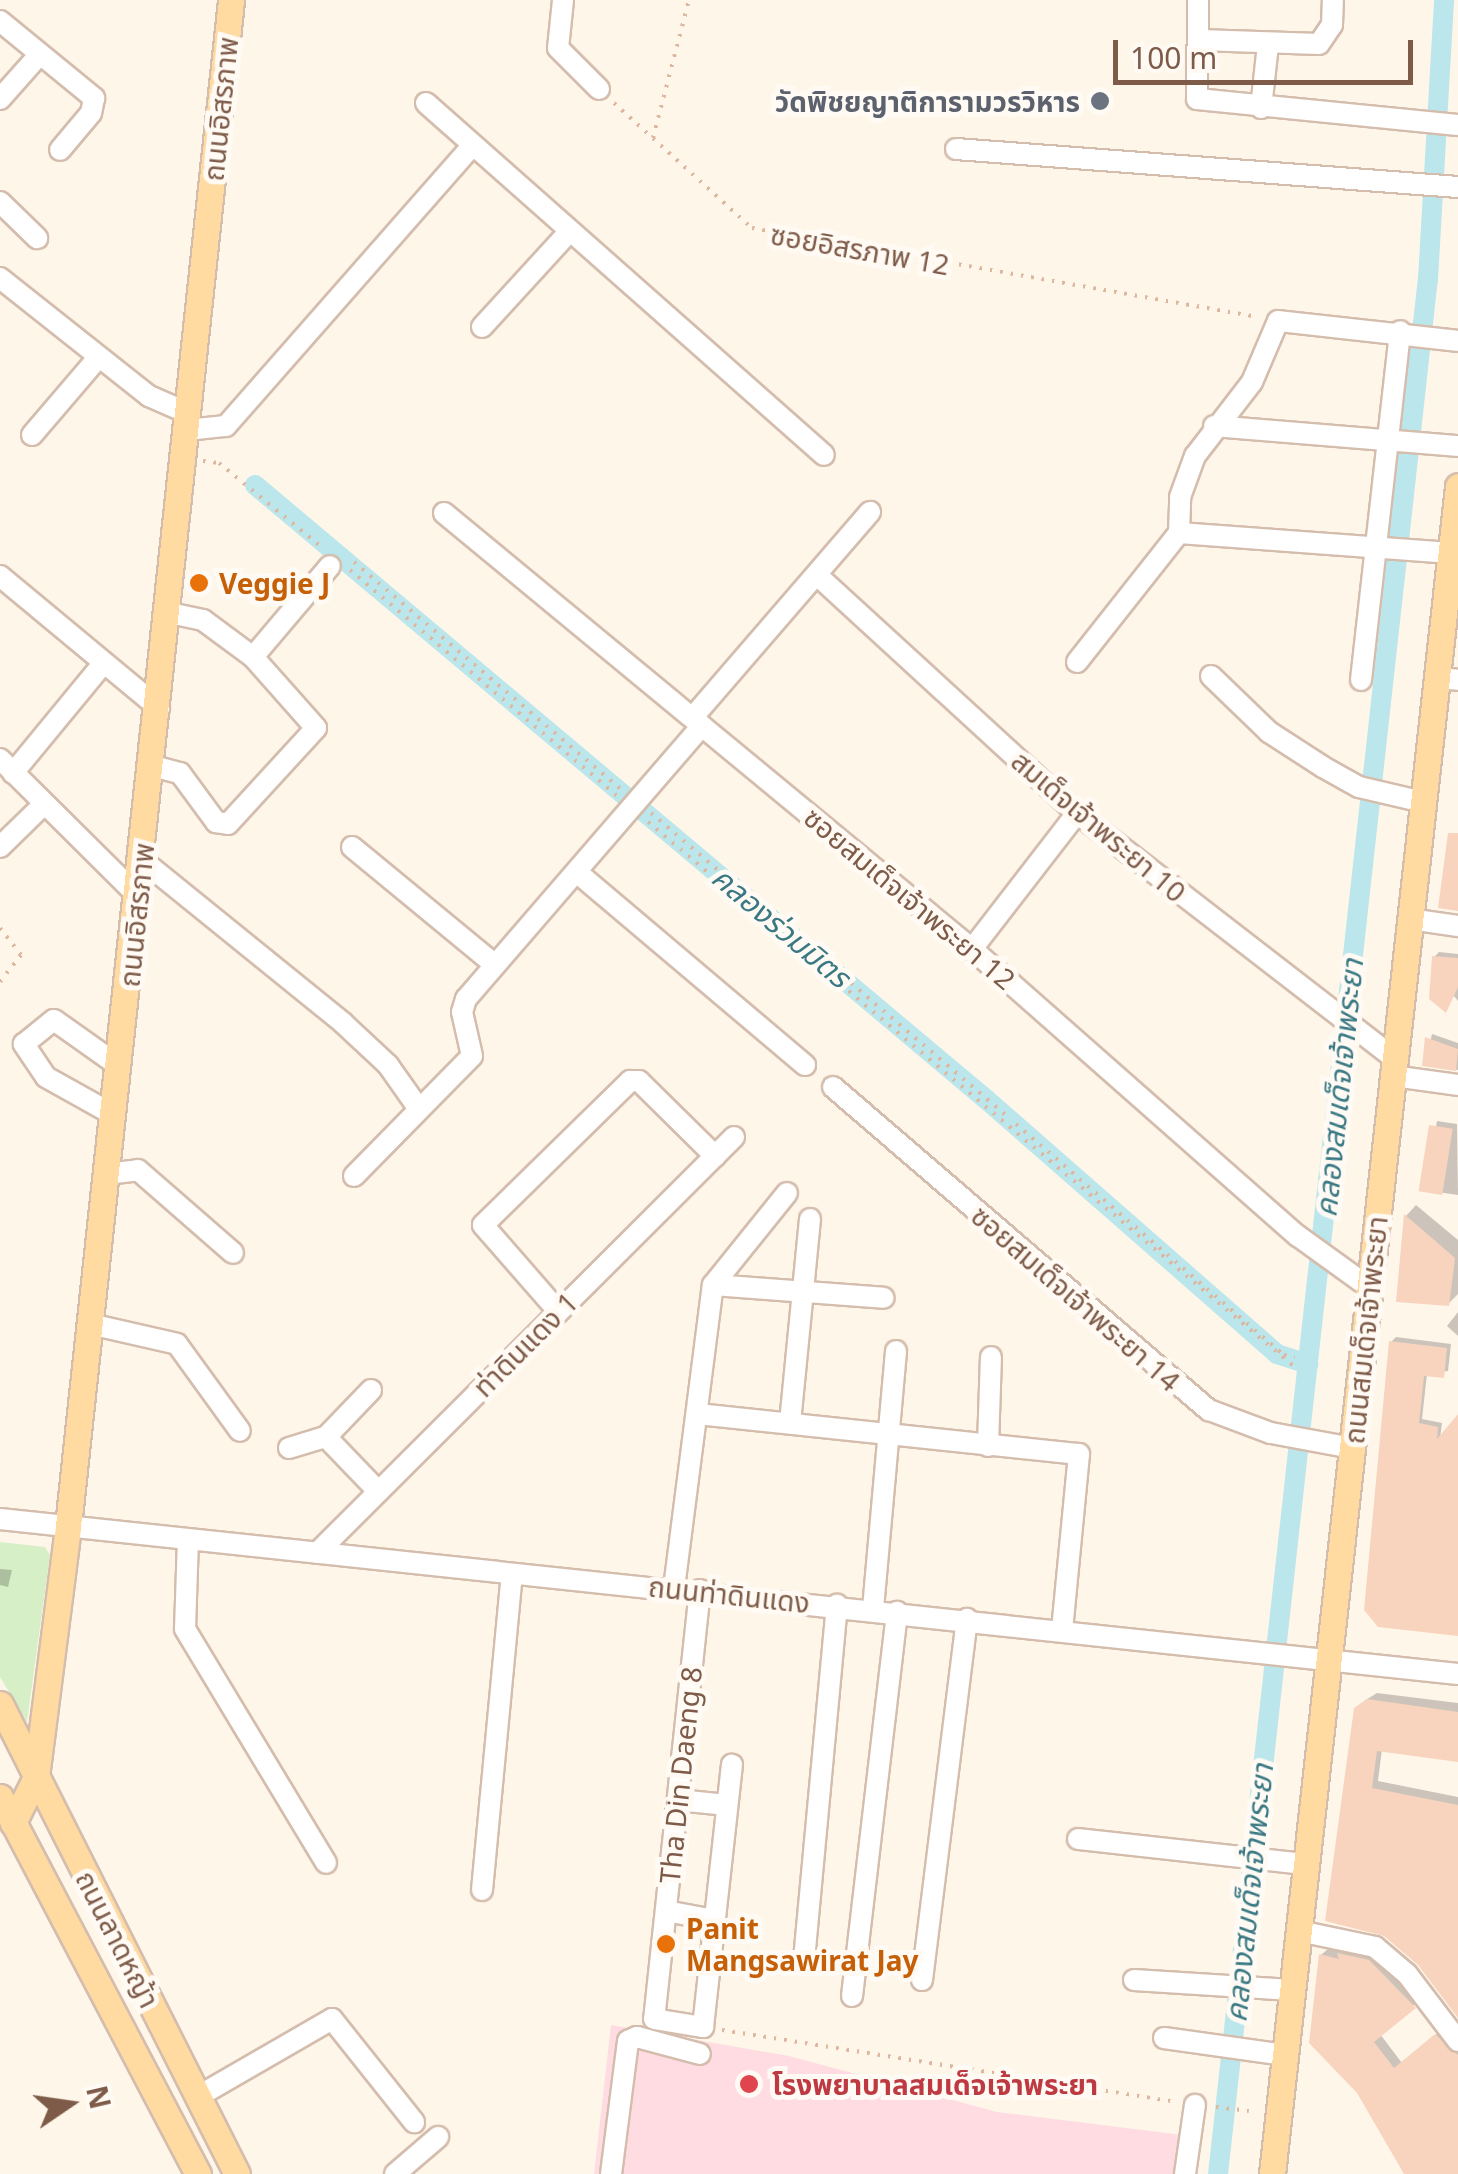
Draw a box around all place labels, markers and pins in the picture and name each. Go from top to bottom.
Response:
place label: วัดพิชยญาติการามวรวิหาร [775,84,1080,118]
marker: วัดพิชยญาติการามวรวิหาร [1089,90,1111,112]
place label: Veggie J [219,566,330,600]
marker: Veggie J [188,572,210,594]
place label: Panit Mangsawirat Jay [686,1911,918,1977]
marker: Panit Mangsawirat Jay [655,1933,677,1955]
place label: โรงพยาบาลสมเด็จเจ้าพระยา [772,2067,1098,2101]
marker: โรงพยาบาลสมเด็จเจ้าพระยา [736,2071,762,2097]

